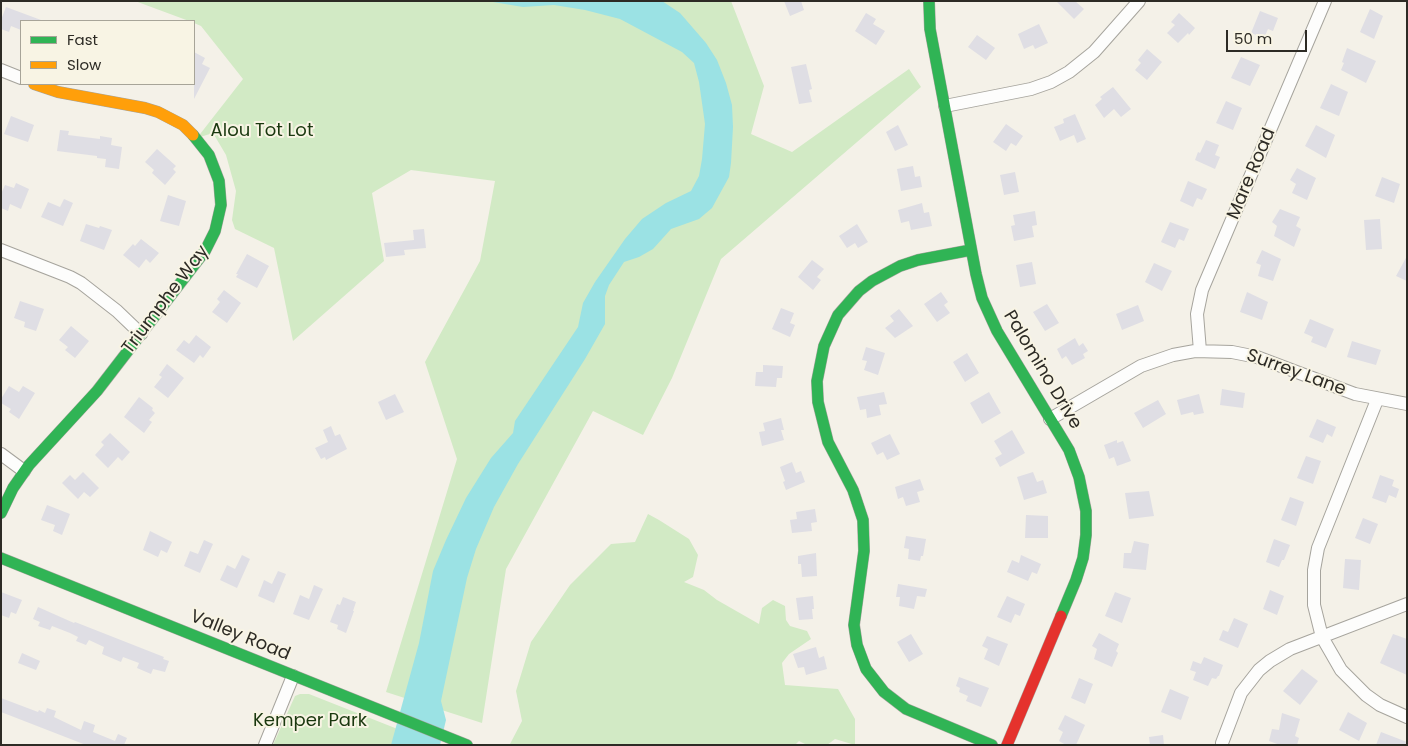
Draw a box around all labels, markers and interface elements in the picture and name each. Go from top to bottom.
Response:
legend [20,20,195,85]
scale bar [1228,20,1309,52]
text: 50 m [1234,28,1272,49]
text: Fast [67,29,98,50]
text: Slow [67,54,101,75]
park label: Alou Tot Lot [211,120,313,142]
street label: Mare Road [1223,125,1281,223]
street label: Triumphe Way [118,241,214,359]
street label: Palomino Drive [998,307,1086,433]
street label: Surrey Lane [1243,345,1349,401]
street label: Valley Road [187,606,293,666]
park label: Kemper Park [253,710,367,732]

